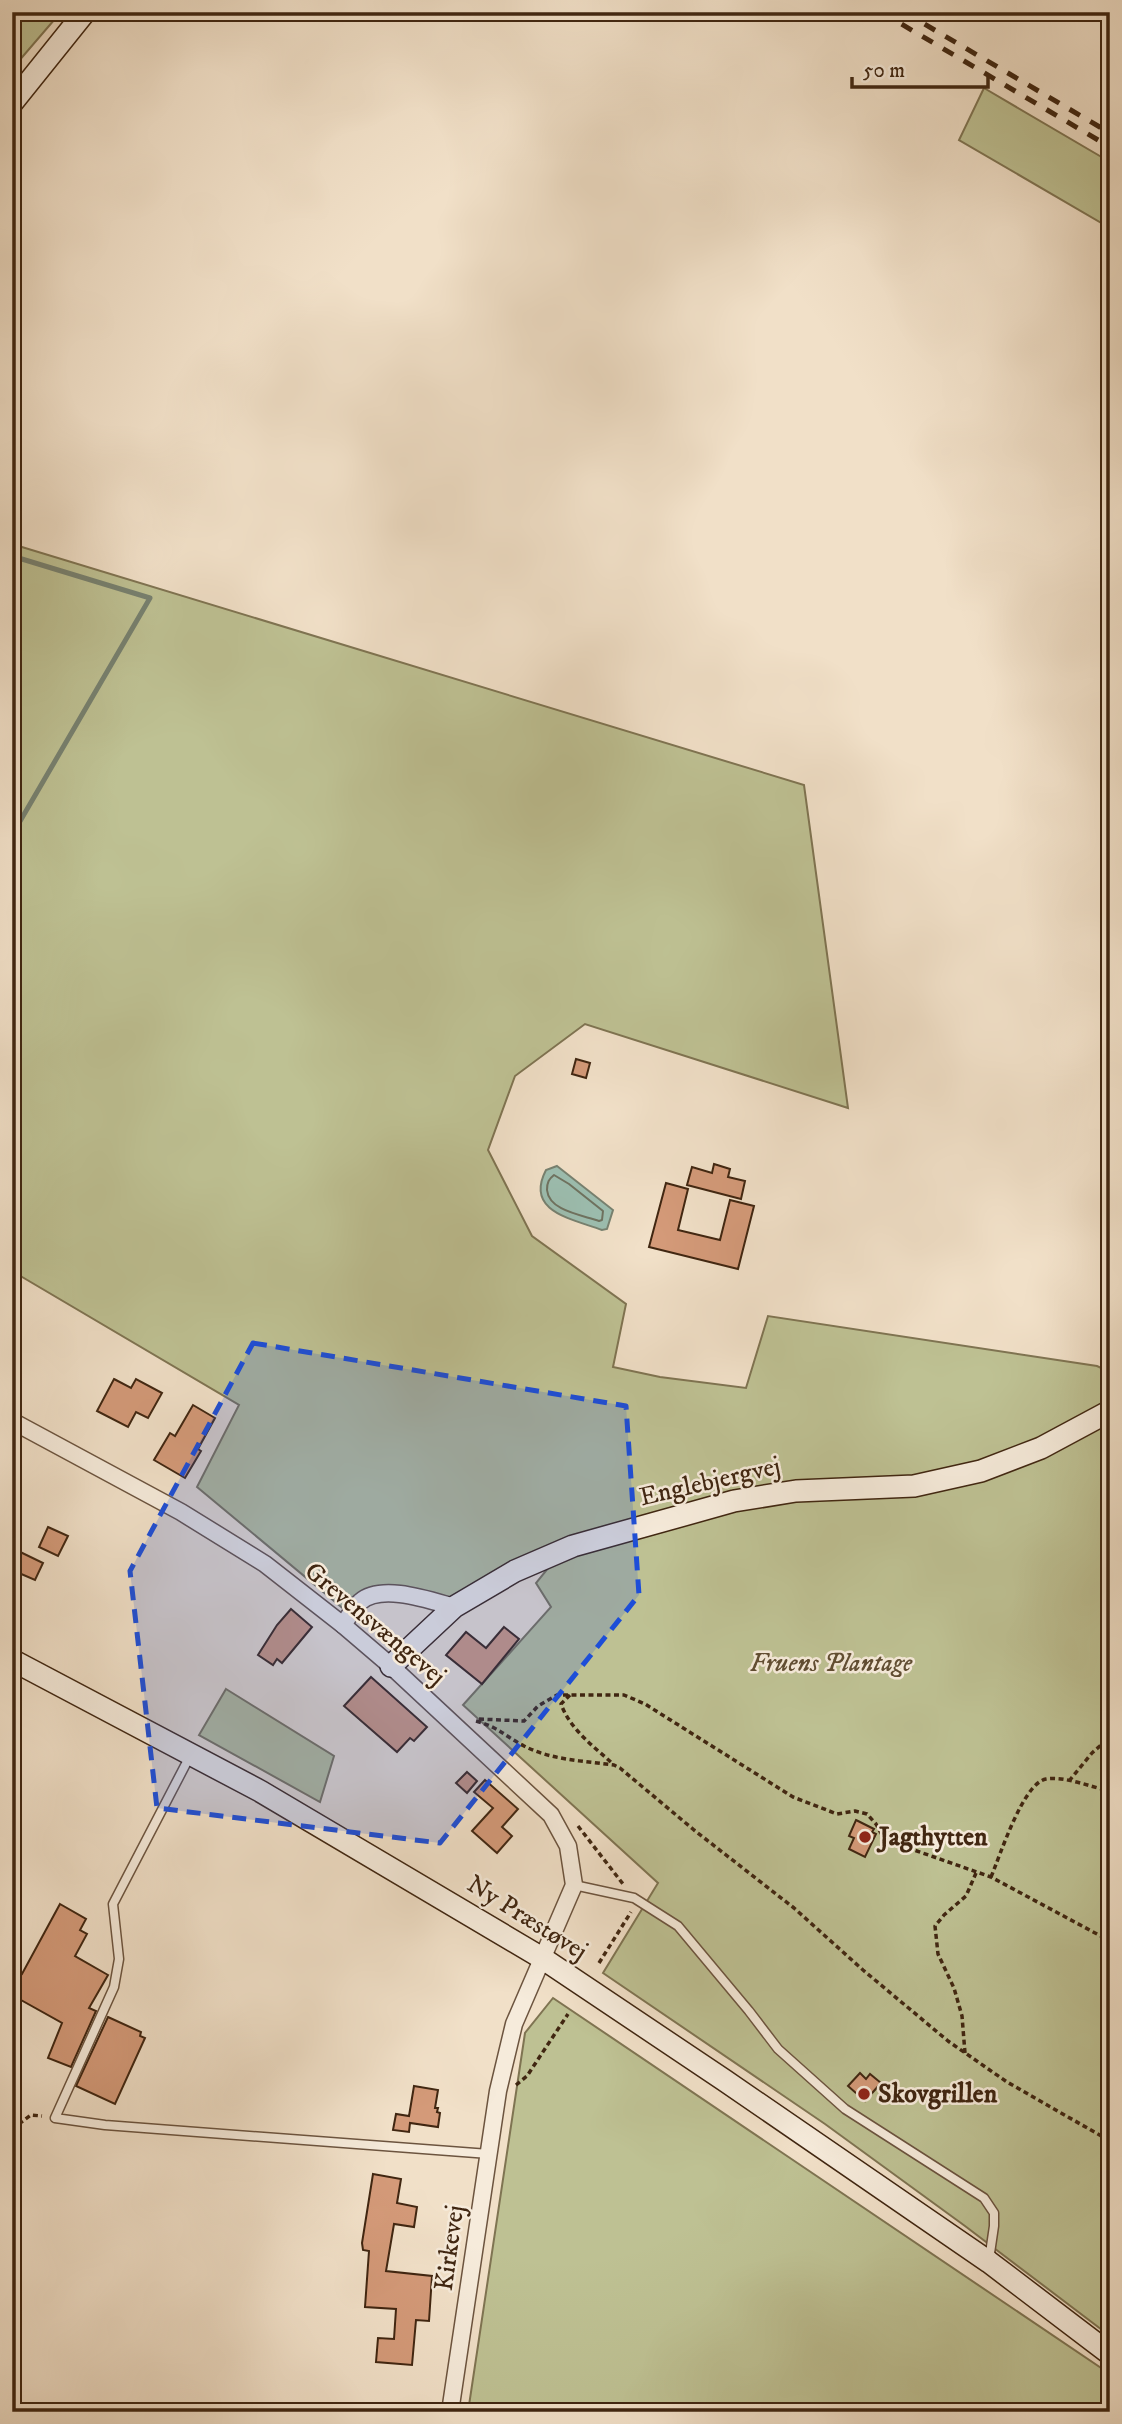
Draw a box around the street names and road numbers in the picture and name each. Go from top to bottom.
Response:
street label: Englebjergvej [636,1450,784,1514]
street label: Grevensvængevej [297,1555,453,1693]
street label: Ny Præstøvej [460,1868,594,1968]
street label: Kirkevej [428,2203,472,2293]

